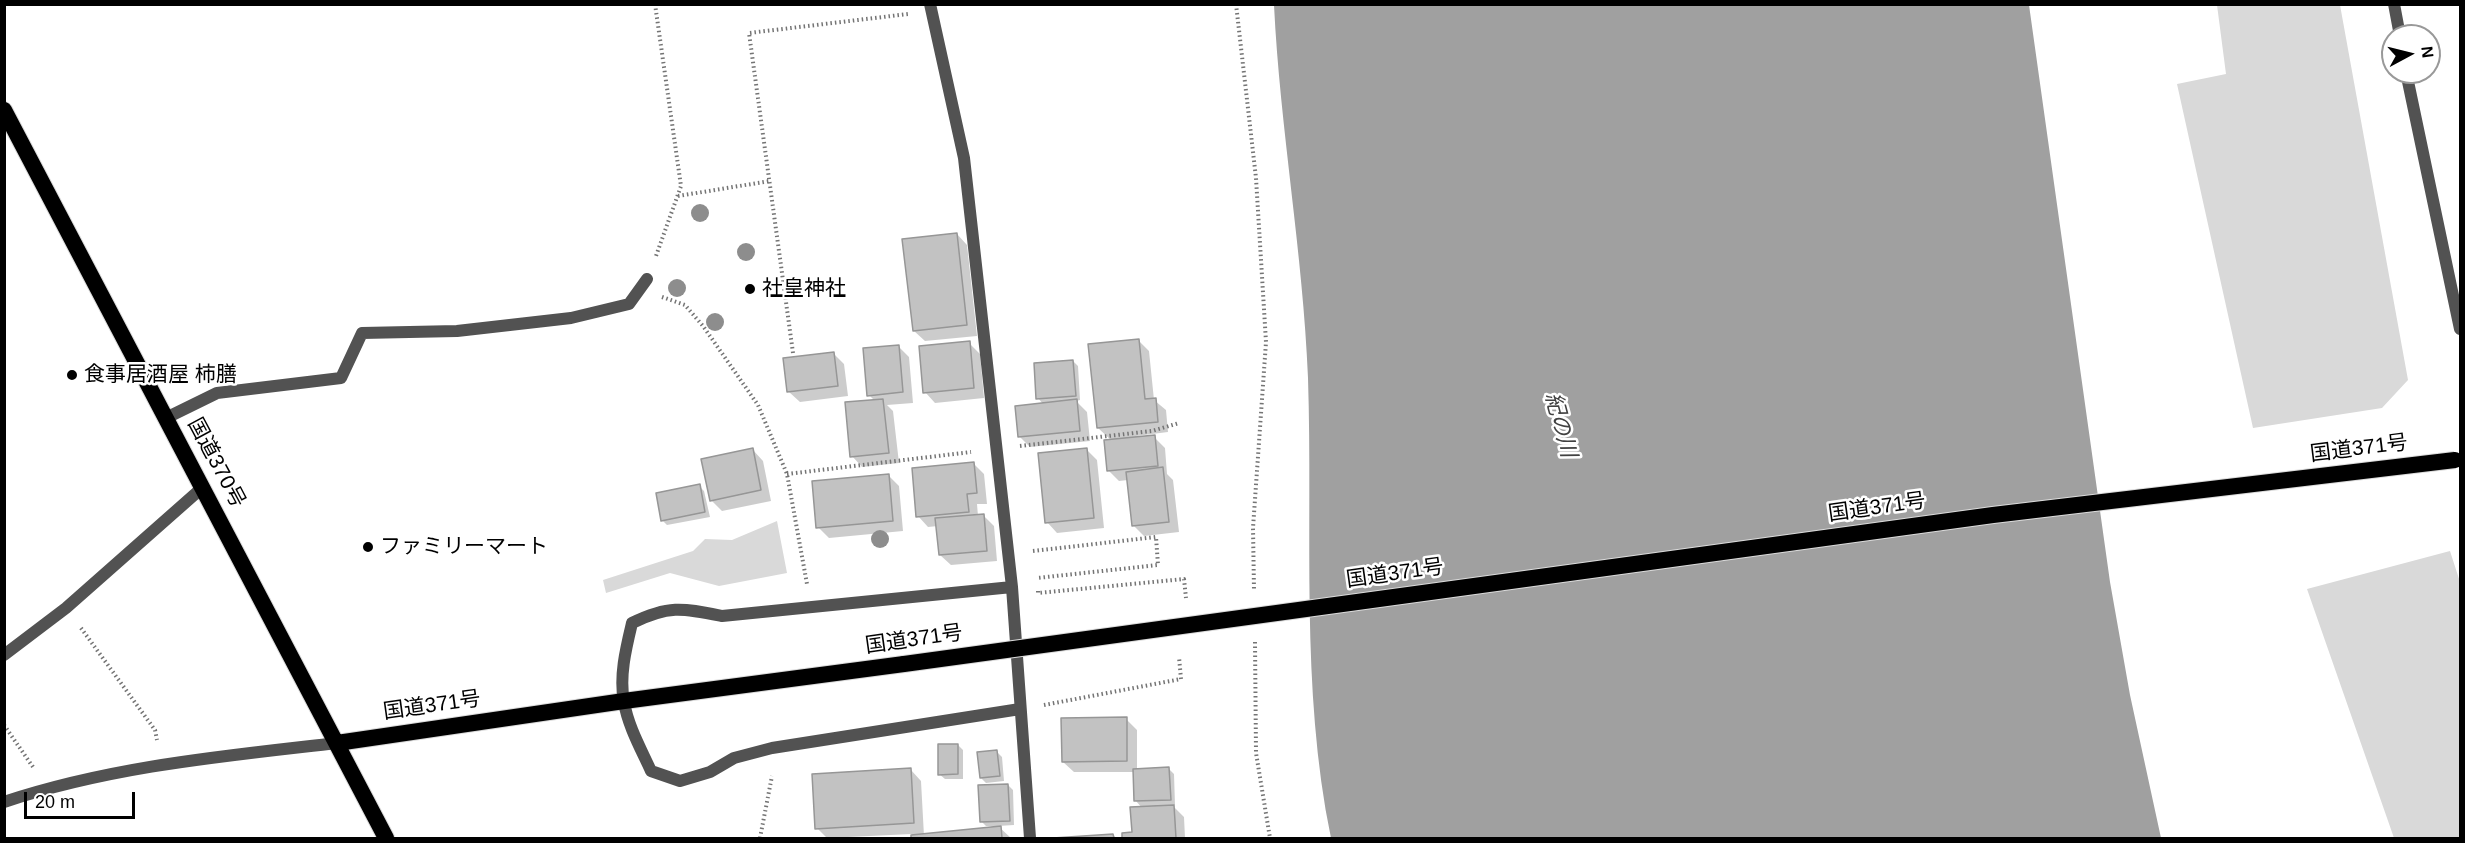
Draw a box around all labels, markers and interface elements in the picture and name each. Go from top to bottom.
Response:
north arrow [2381,24,2441,84]
text: N [2418,45,2437,59]
place label: 社皇神社 [762,276,846,302]
marker: 社皇神社 [743,282,757,296]
place label: 食事居酒屋 柿膳 [84,362,237,388]
marker: 食事居酒屋 柿膳 [65,368,79,382]
water label: 紀の川 [1539,390,1581,460]
street label: 国道370号 [182,414,250,512]
street label: 国道371号 [2309,431,2409,467]
street label: 国道371号 [1827,489,1927,527]
place label: ファミリーマート [380,534,548,560]
marker: ファミリーマート [361,540,375,554]
street label: 国道371号 [1345,555,1445,593]
street label: 国道371号 [864,621,964,659]
street label: 国道371号 [382,687,482,725]
scale bar [27,780,138,818]
text: 20 m [35,792,75,812]

